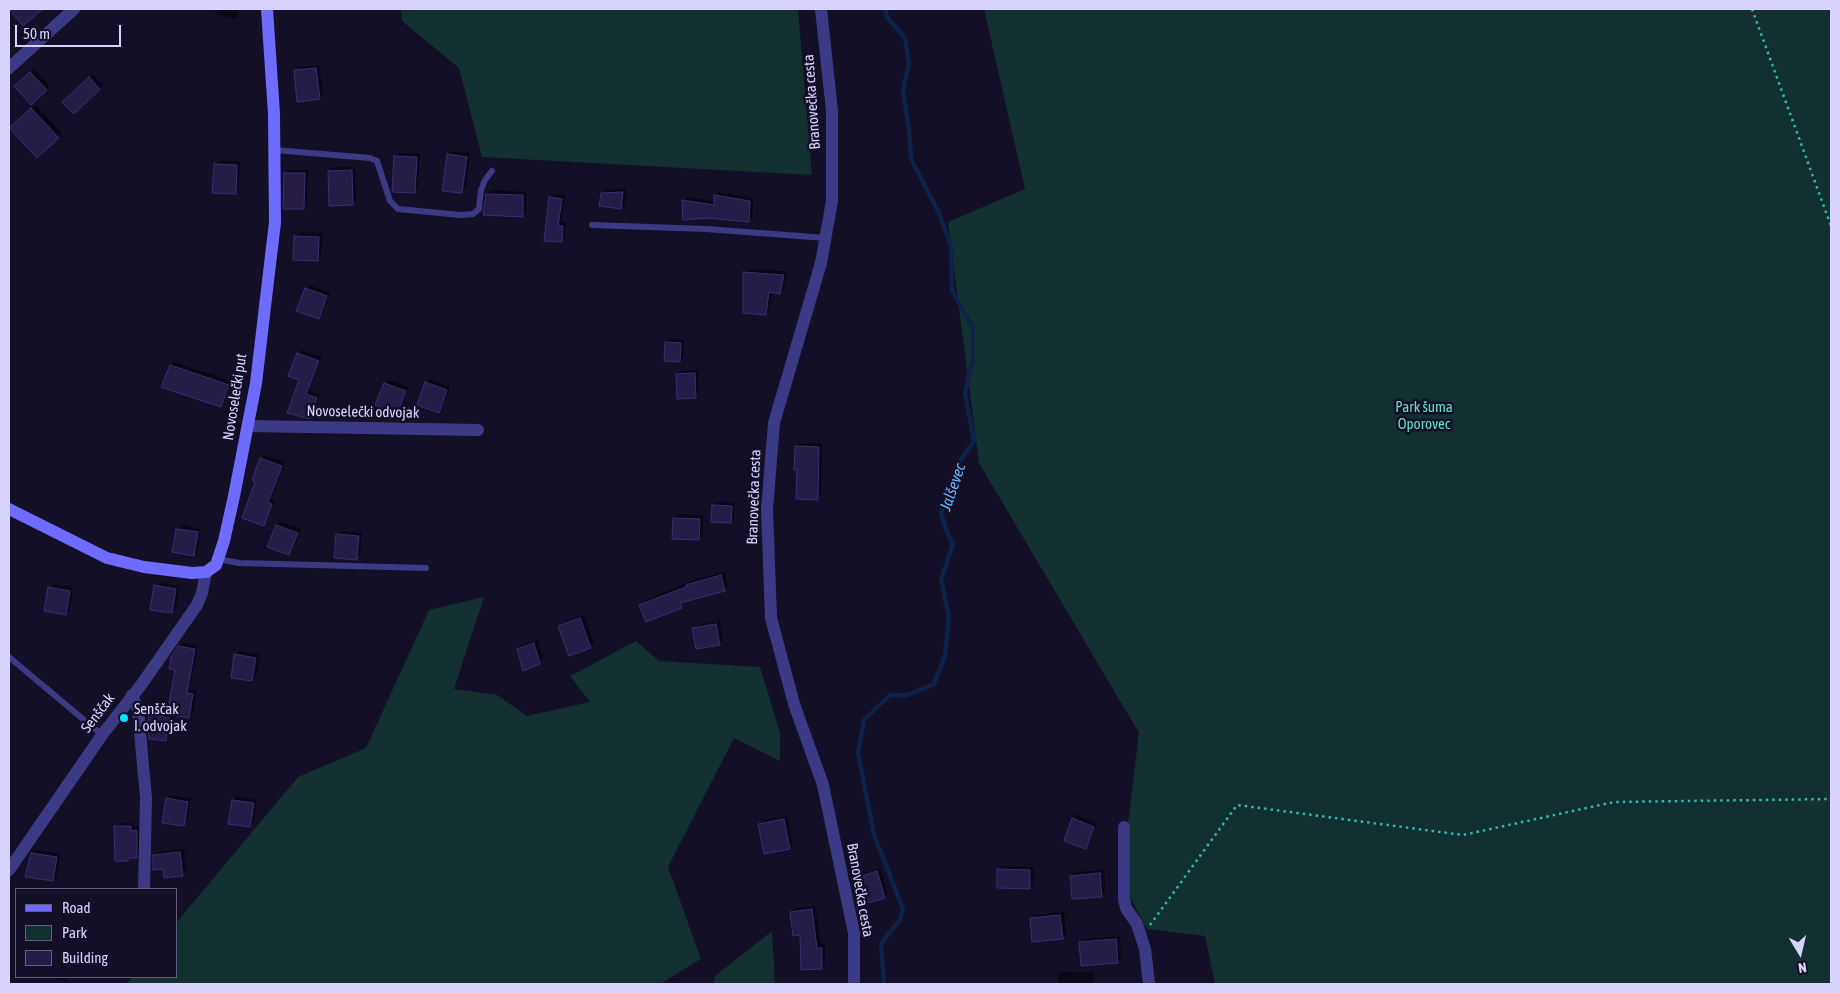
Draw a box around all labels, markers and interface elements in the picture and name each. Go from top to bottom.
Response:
scale bar [18,15,124,47]
text: 50 m [23,25,50,42]
street label: Branovečka cesta [800,54,824,150]
street label: Novoselečki put [219,352,251,442]
park label: Park šuma Oporovec [1395,398,1453,433]
street label: Novoselečki odvojak [306,402,420,422]
street label: Branovečka cesta [743,449,765,545]
water label: Jalševec [936,461,970,513]
street label: Senščak [77,690,119,736]
place label: Senščak I. odvojak [134,700,187,735]
marker: Senščak I. odvojak [118,712,130,724]
street label: Branovečka cesta [843,842,877,938]
legend [15,888,178,978]
text: Road [62,899,91,916]
text: Park [62,924,87,941]
north arrow [1775,928,1825,978]
text: Building [62,949,108,966]
text: N [1797,959,1808,976]

